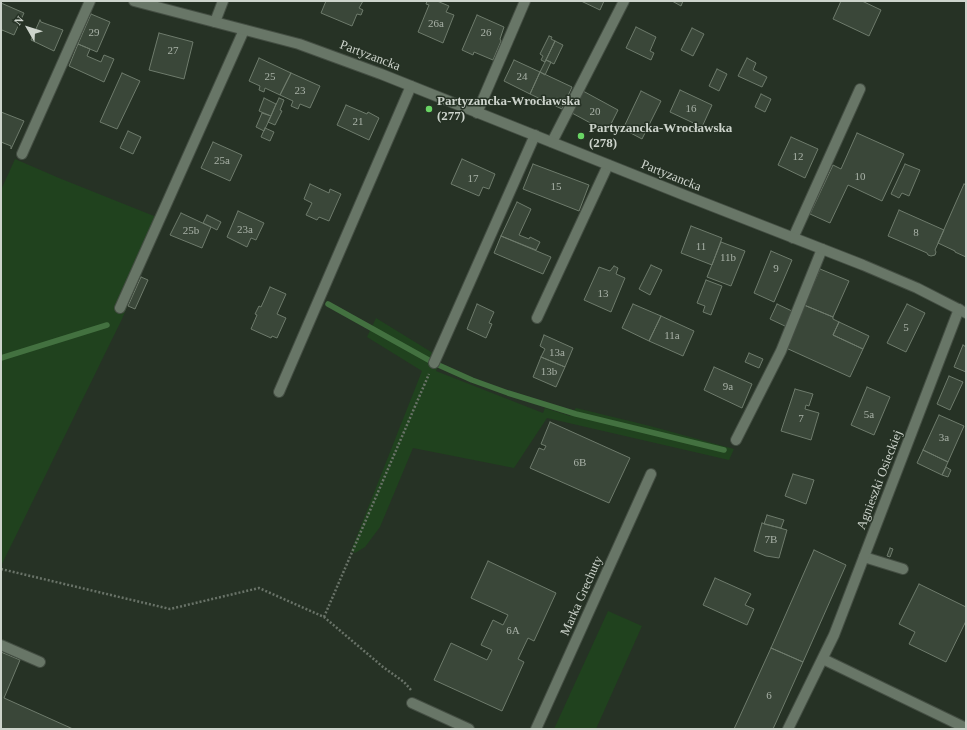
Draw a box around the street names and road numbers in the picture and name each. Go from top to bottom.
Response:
street label: Partyzancka [338,37,402,75]
street label: Partyzancka [639,157,703,195]
street label: Agnieszki Osieckiej [854,428,906,532]
street label: Marka Grechuty [557,554,607,638]

